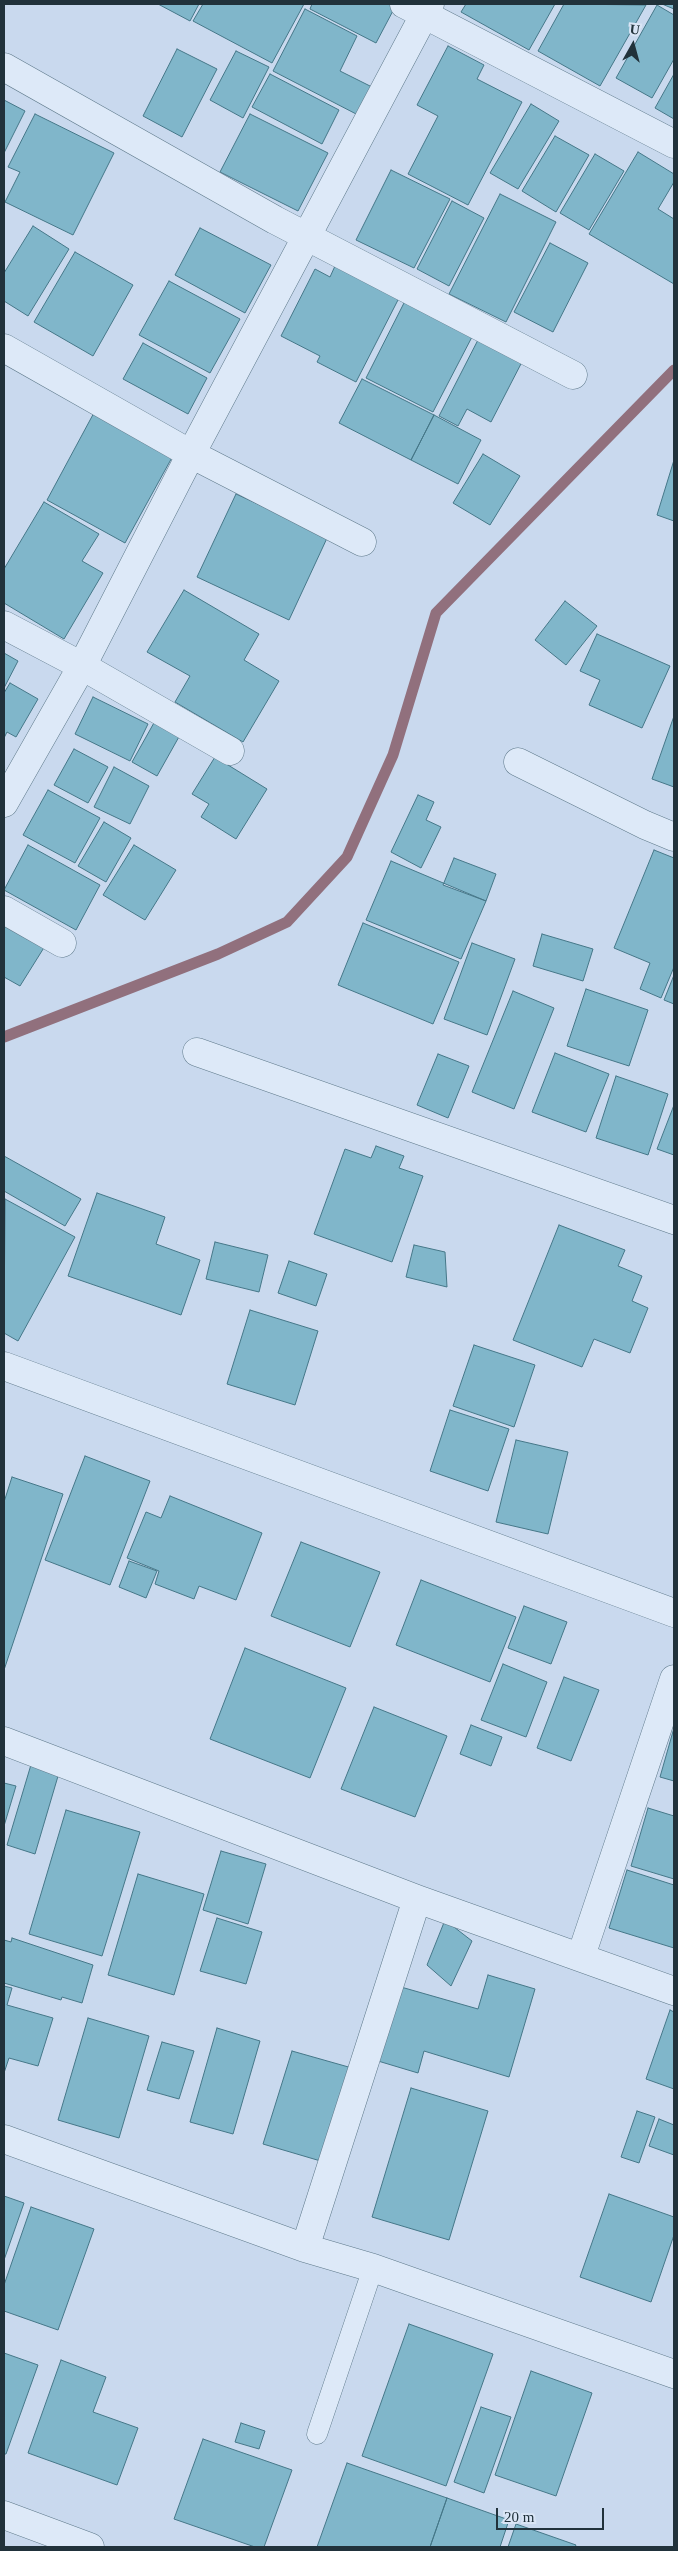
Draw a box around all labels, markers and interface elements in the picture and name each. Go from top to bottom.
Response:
north arrow [608,20,658,70]
text: U [629,22,641,38]
scale bar [498,2498,606,2530]
text: 20 m [504,2509,534,2525]

